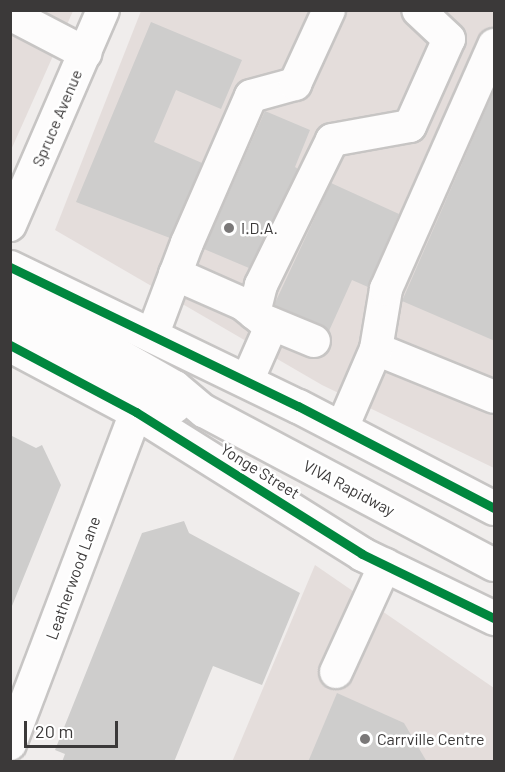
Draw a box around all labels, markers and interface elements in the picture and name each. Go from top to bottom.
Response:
street label: Spruce Avenue [28,67,86,169]
place label: I.D.A. [241,218,278,238]
marker: I.D.A. [222,221,236,235]
street label: Yonge Street [217,439,303,503]
street label: VIVA Rapidway [300,456,398,520]
street label: Leatherwood Lane [42,514,104,642]
scale bar [27,709,122,747]
text: 20 m [35,720,73,742]
place label: Carrville Centre [377,729,485,749]
marker: Carrville Centre [358,732,372,746]

